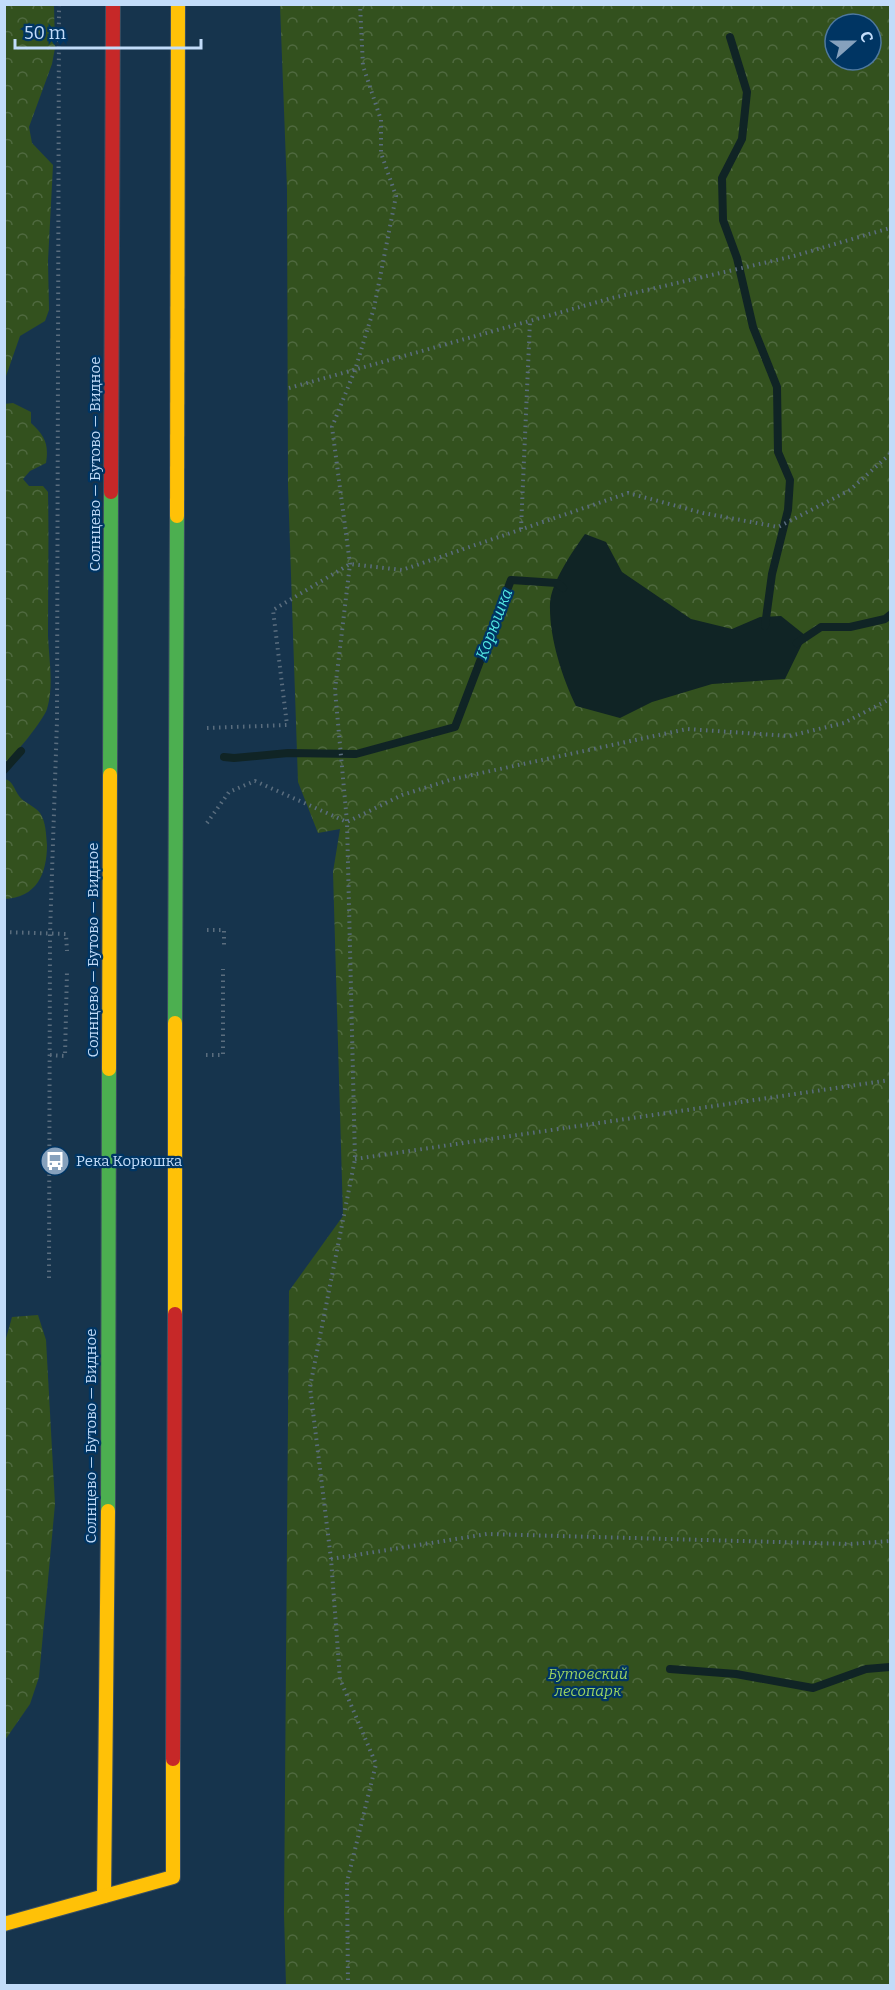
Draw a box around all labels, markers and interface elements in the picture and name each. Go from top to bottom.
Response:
scale bar [15,12,201,50]
north arrow [823,12,883,72]
text: 50 m [24,22,66,44]
text: С [856,29,877,45]
street label: Солнцево — Бутово — Видное [86,357,104,571]
water label: Корюшка [472,586,516,662]
street label: Солнцево — Бутово — Видное [84,843,102,1057]
bus stop icon: Река Корюшка [39,1145,71,1177]
place label: Река Корюшка [76,1152,182,1170]
street label: Солнцево — Бутово — Видное [82,1329,100,1543]
park label: Бутовский лесопарк [548,1665,628,1700]

